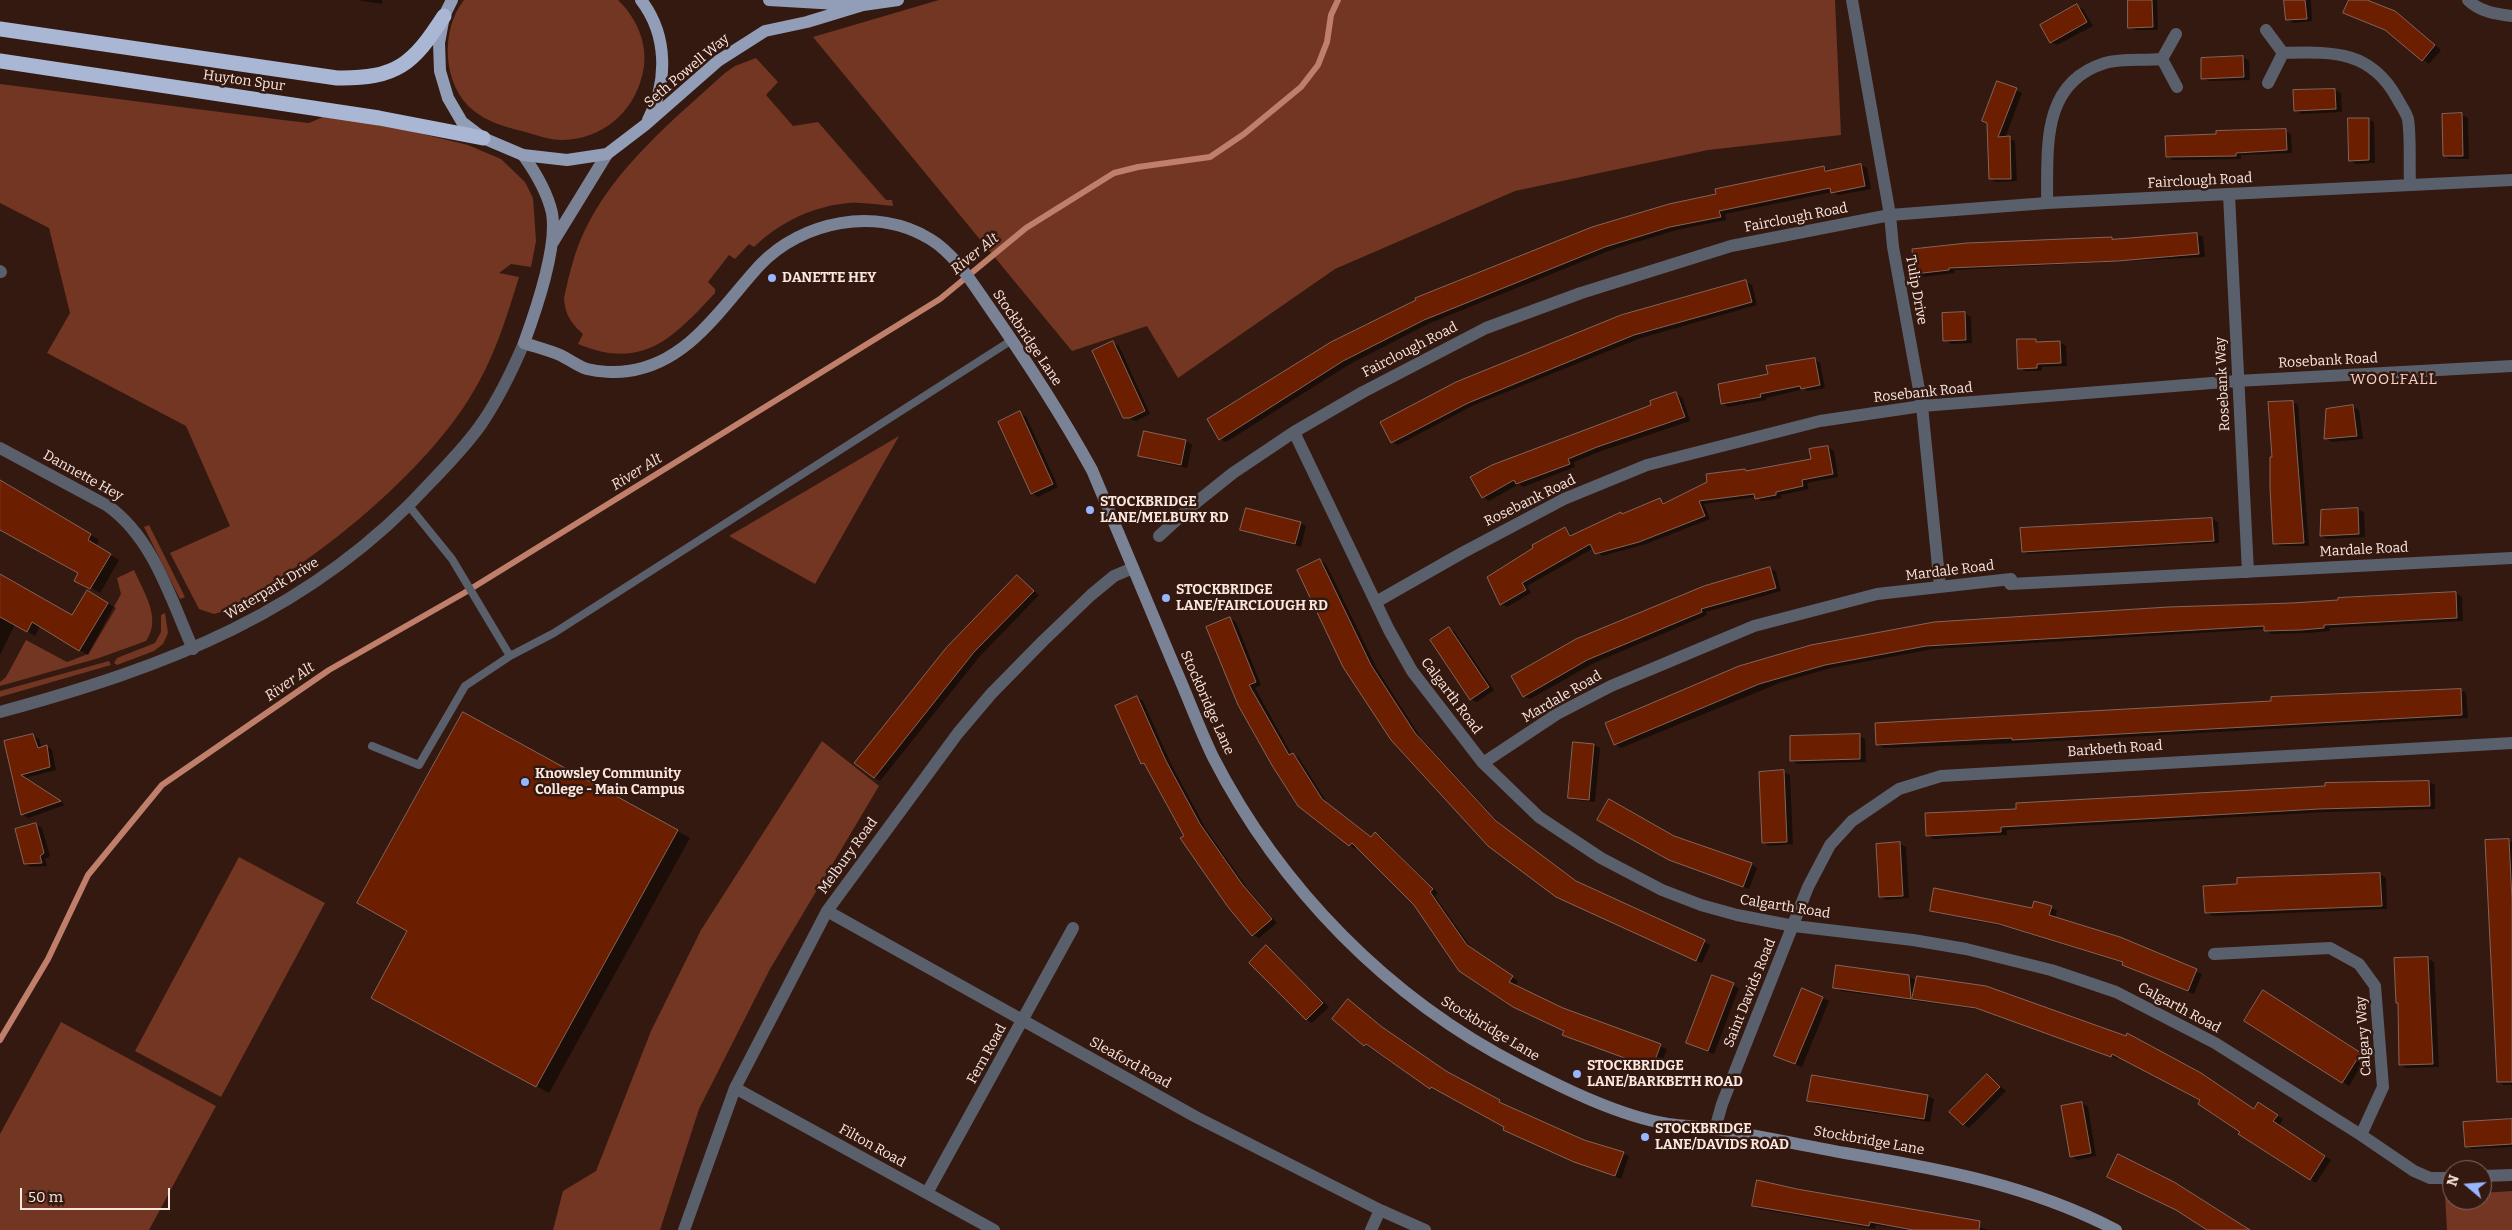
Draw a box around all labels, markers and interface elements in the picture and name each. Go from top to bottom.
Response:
street label: Seth Powell Way [641,31,733,111]
street label: Huyton Spur [202,67,286,95]
street label: Fairclough Road [2147,170,2253,192]
street label: Fairclough Road [1743,200,1849,236]
water label: River Alt [947,229,1003,279]
street label: Tulip Drive [1902,254,1930,326]
place label: DANETTE HEY [782,270,876,286]
marker: DANETTE HEY [766,272,778,284]
street label: Stockbridge Lane [989,287,1065,389]
street label: Fairclough Road [1359,319,1461,381]
street label: Rosebank Way [2212,336,2234,432]
street label: Rosebank Road [2278,350,2378,372]
district label: WOOLFALL [2349,371,2439,389]
street label: Rosebank Road [1873,379,1973,407]
street label: Dannette Hey [40,447,126,505]
water label: River Alt [608,449,666,495]
street label: Rosebank Road [1482,472,1578,530]
place label: STOCKBRIDGE LANE/MELBURY RD [1100,494,1229,526]
marker: STOCKBRIDGE LANE/MELBURY RD [1084,504,1096,516]
street label: Mardale Road [2319,539,2409,561]
street label: Waterpark Drive [222,554,322,624]
street label: Mardale Road [1905,557,1995,585]
place label: STOCKBRIDGE LANE/FAIRCLOUGH RD [1176,582,1328,614]
marker: STOCKBRIDGE LANE/FAIRCLOUGH RD [1160,592,1172,604]
street label: Stockbridge Lane [1177,648,1237,758]
street label: Calgarth Road [1417,654,1485,738]
water label: River Alt [262,658,318,706]
street label: Mardale Road [1519,667,1605,727]
street label: Barkbeth Road [2067,737,2163,761]
place label: Knowsley Community College - Main Campus [535,766,685,799]
marker: Knowsley Community College - Main Campus [519,776,531,788]
street label: Melbury Road [815,815,881,897]
street label: Calgarth Road [1739,892,1831,922]
street label: Saint Davids Road [1721,936,1779,1050]
street label: Calgarth Road [2135,979,2223,1037]
street label: Stockbridge Lane [1438,993,1542,1065]
street label: Calgary Way [2353,995,2375,1077]
street label: Fern Road [964,1021,1010,1087]
street label: Sleaford Road [1086,1034,1174,1092]
place label: STOCKBRIDGE LANE/BARKBETH ROAD [1587,1058,1743,1090]
marker: STOCKBRIDGE LANE/BARKBETH ROAD [1571,1068,1583,1080]
street label: Filton Road [836,1121,908,1171]
place label: STOCKBRIDGE LANE/DAVIDS ROAD [1655,1121,1789,1154]
street label: Stockbridge Lane [1812,1123,1926,1159]
marker: STOCKBRIDGE LANE/DAVIDS ROAD [1639,1131,1651,1143]
north arrow [2442,1160,2492,1210]
text: N [2443,1173,2463,1188]
scale bar [22,1178,172,1210]
text: 50 m [28,1188,63,1206]

